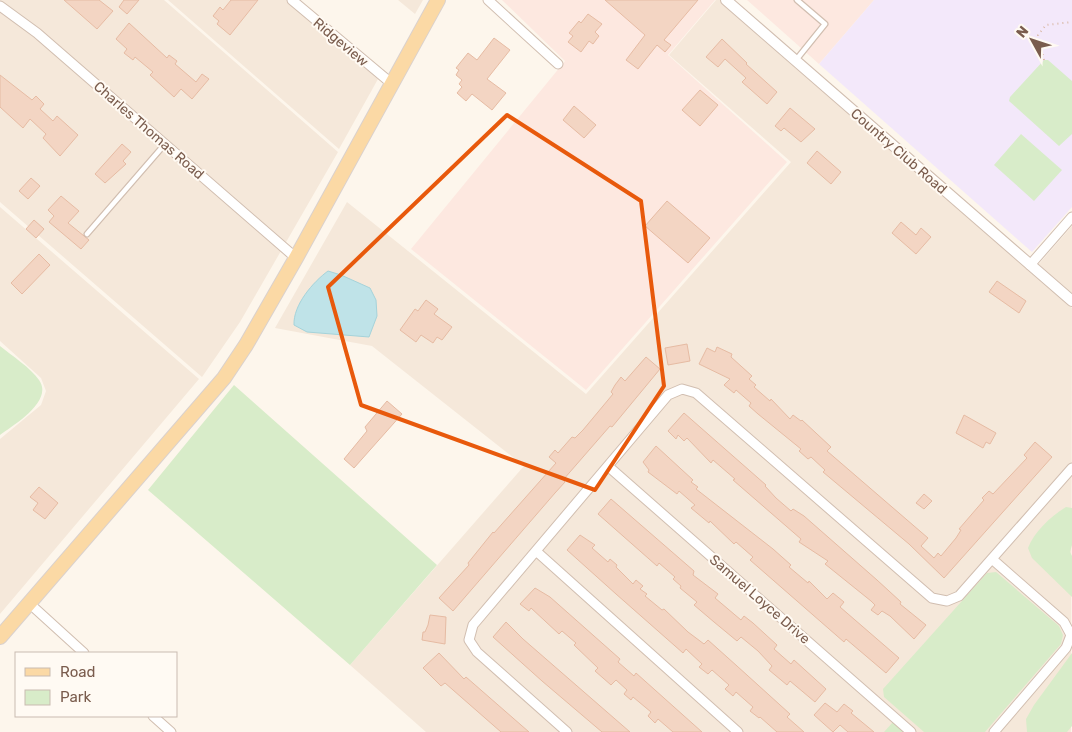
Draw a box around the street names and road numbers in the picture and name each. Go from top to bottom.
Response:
street label: Ridgeview [310,14,372,70]
street label: Charles Thomas Road [90,78,207,183]
street label: Country Club Road [847,105,950,198]
street label: Samuel Loyce Drive [706,551,814,648]

